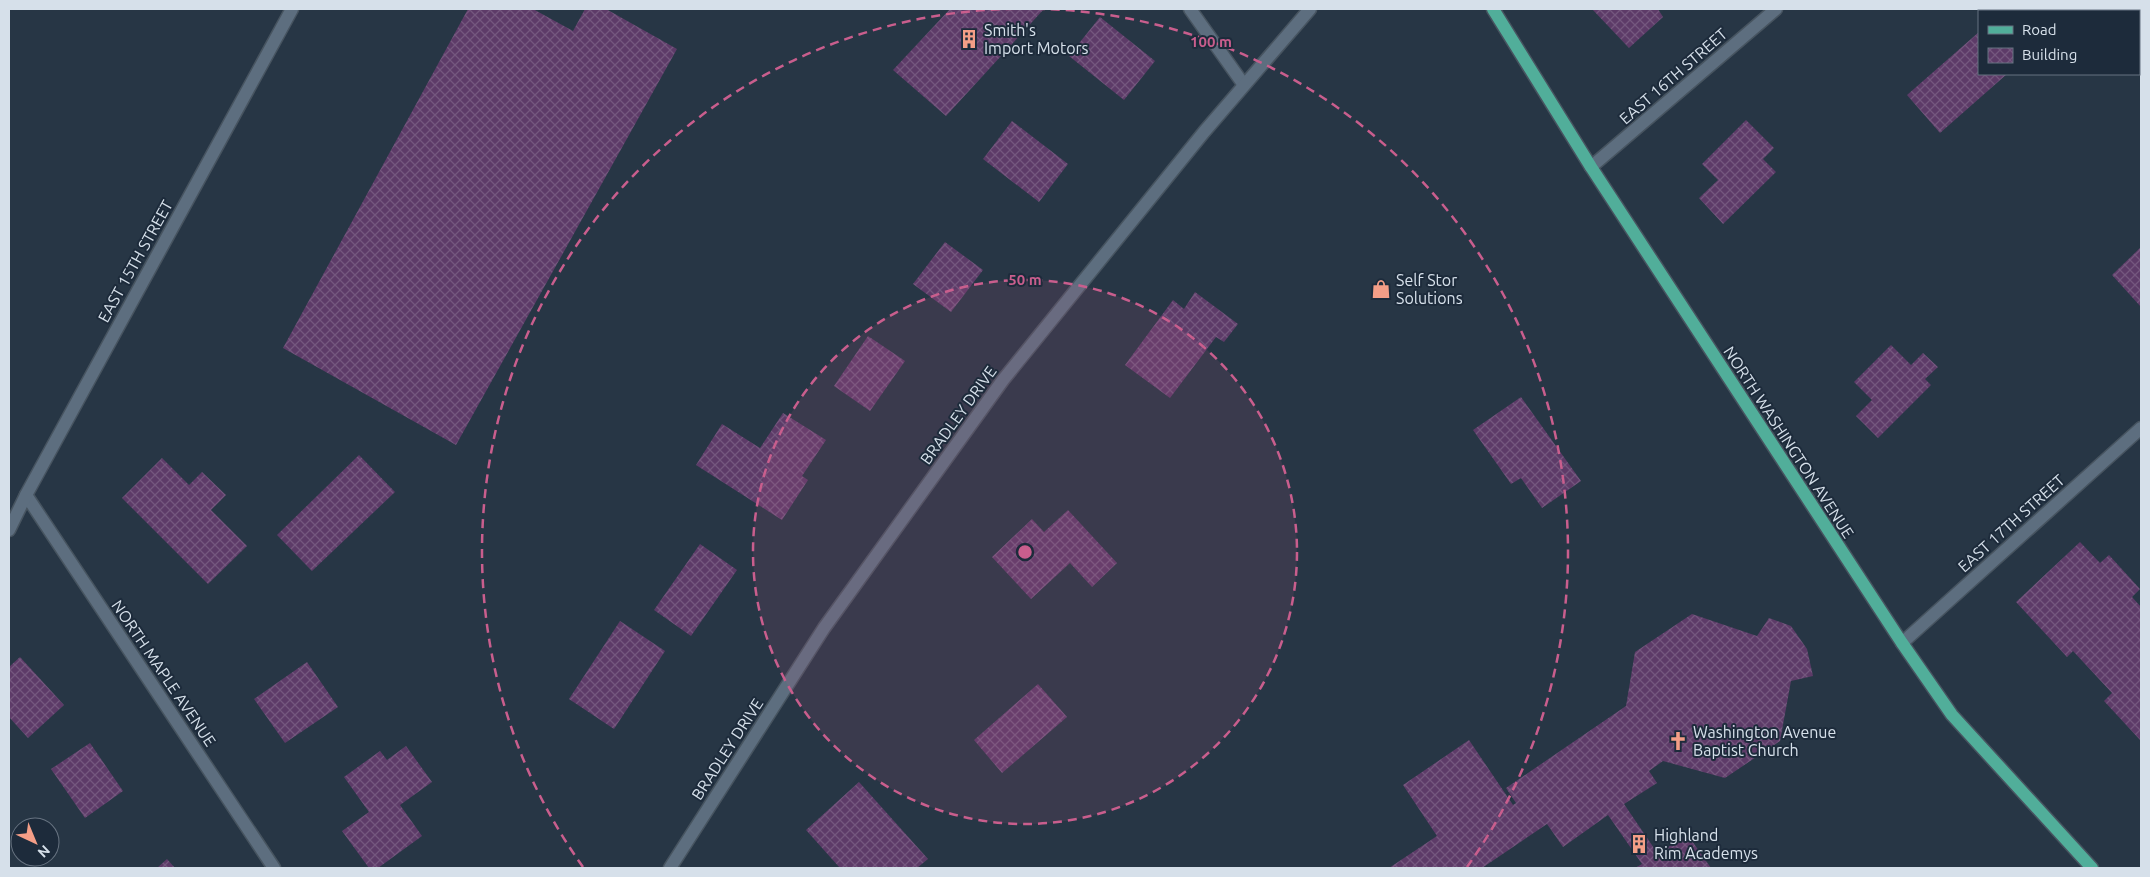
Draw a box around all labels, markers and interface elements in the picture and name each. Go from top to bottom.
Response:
legend [1978,10,2140,75]
place label: Smith's Import Motors [984,21,1089,57]
text: Road [2022,21,2057,38]
street label: EAST 16TH STREET [1616,24,1731,128]
building icon: Smith's Import Motors [958,28,980,50]
text: 100 m [1190,33,1232,50]
text: Building [2022,46,2077,63]
street label: EAST 15TH STREET [94,197,176,325]
text: 50 m [1008,271,1042,288]
place label: Self Stor Solutions [1396,271,1463,307]
shop icon: Self Stor Solutions [1370,278,1392,300]
street label: NORTH WASHINGTON AVENUE [1720,343,1858,541]
street label: BRADLEY DRIVE [916,362,1000,468]
street label: EAST 17TH STREET [1954,471,2068,575]
centre of rings [1016,543,1034,561]
street label: NORTH MAPLE AVENUE [108,597,220,749]
street label: BRADLEY DRIVE [688,695,766,803]
place label: Washington Avenue Baptist Church [1693,723,1836,759]
church icon: Washington Avenue Baptist Church [1667,730,1689,752]
north arrow [10,817,60,867]
place label: Highland Rim Academys [1654,826,1758,862]
building icon: Highland Rim Academys [1628,833,1650,855]
text: N [35,842,53,861]

